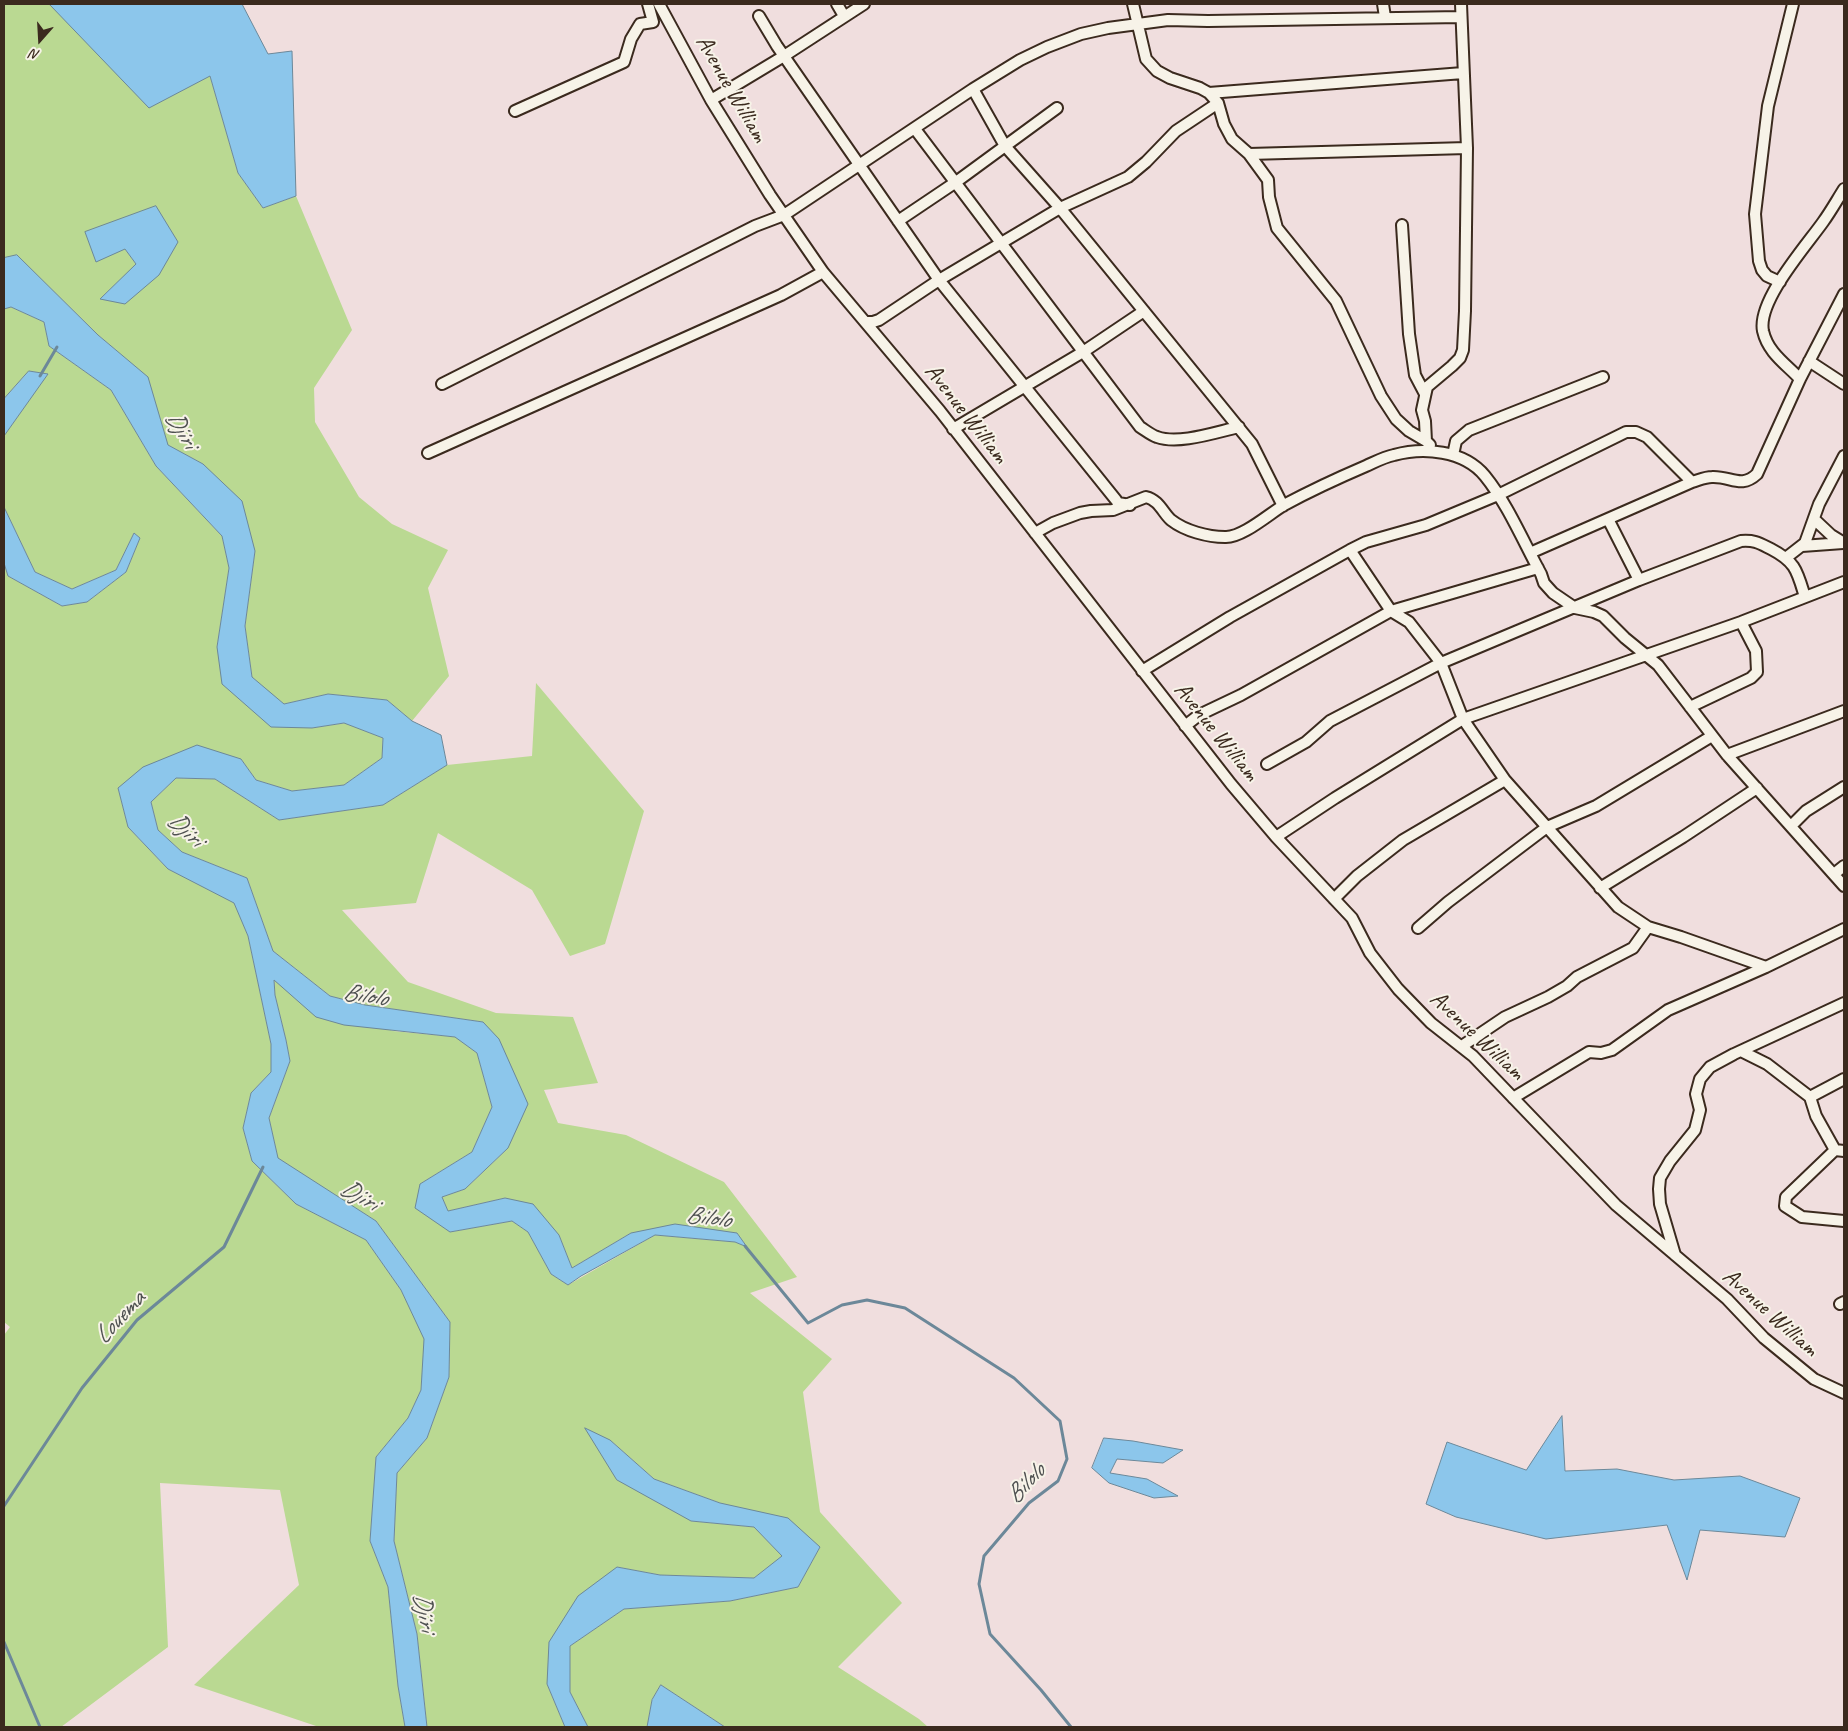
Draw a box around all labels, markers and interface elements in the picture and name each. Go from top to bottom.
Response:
north arrow [15,15,65,65]
street label: Avenue William [689,30,773,148]
text: N [28,45,42,64]
street label: Avenue William [918,358,1014,470]
water label: Djiri [158,406,204,454]
street label: Avenue William [1167,677,1265,787]
water label: Djiri [161,806,209,854]
water label: Bilolo [341,978,389,1014]
street label: Avenue William [1424,985,1530,1087]
water label: Djiri [335,1173,383,1219]
water label: Bilolo [684,1200,732,1236]
street label: Avenue William [1716,1262,1824,1364]
water label: Louema [88,1285,152,1351]
water label: Bilolo [1000,1458,1052,1510]
water label: Djiri [406,1591,442,1633]

